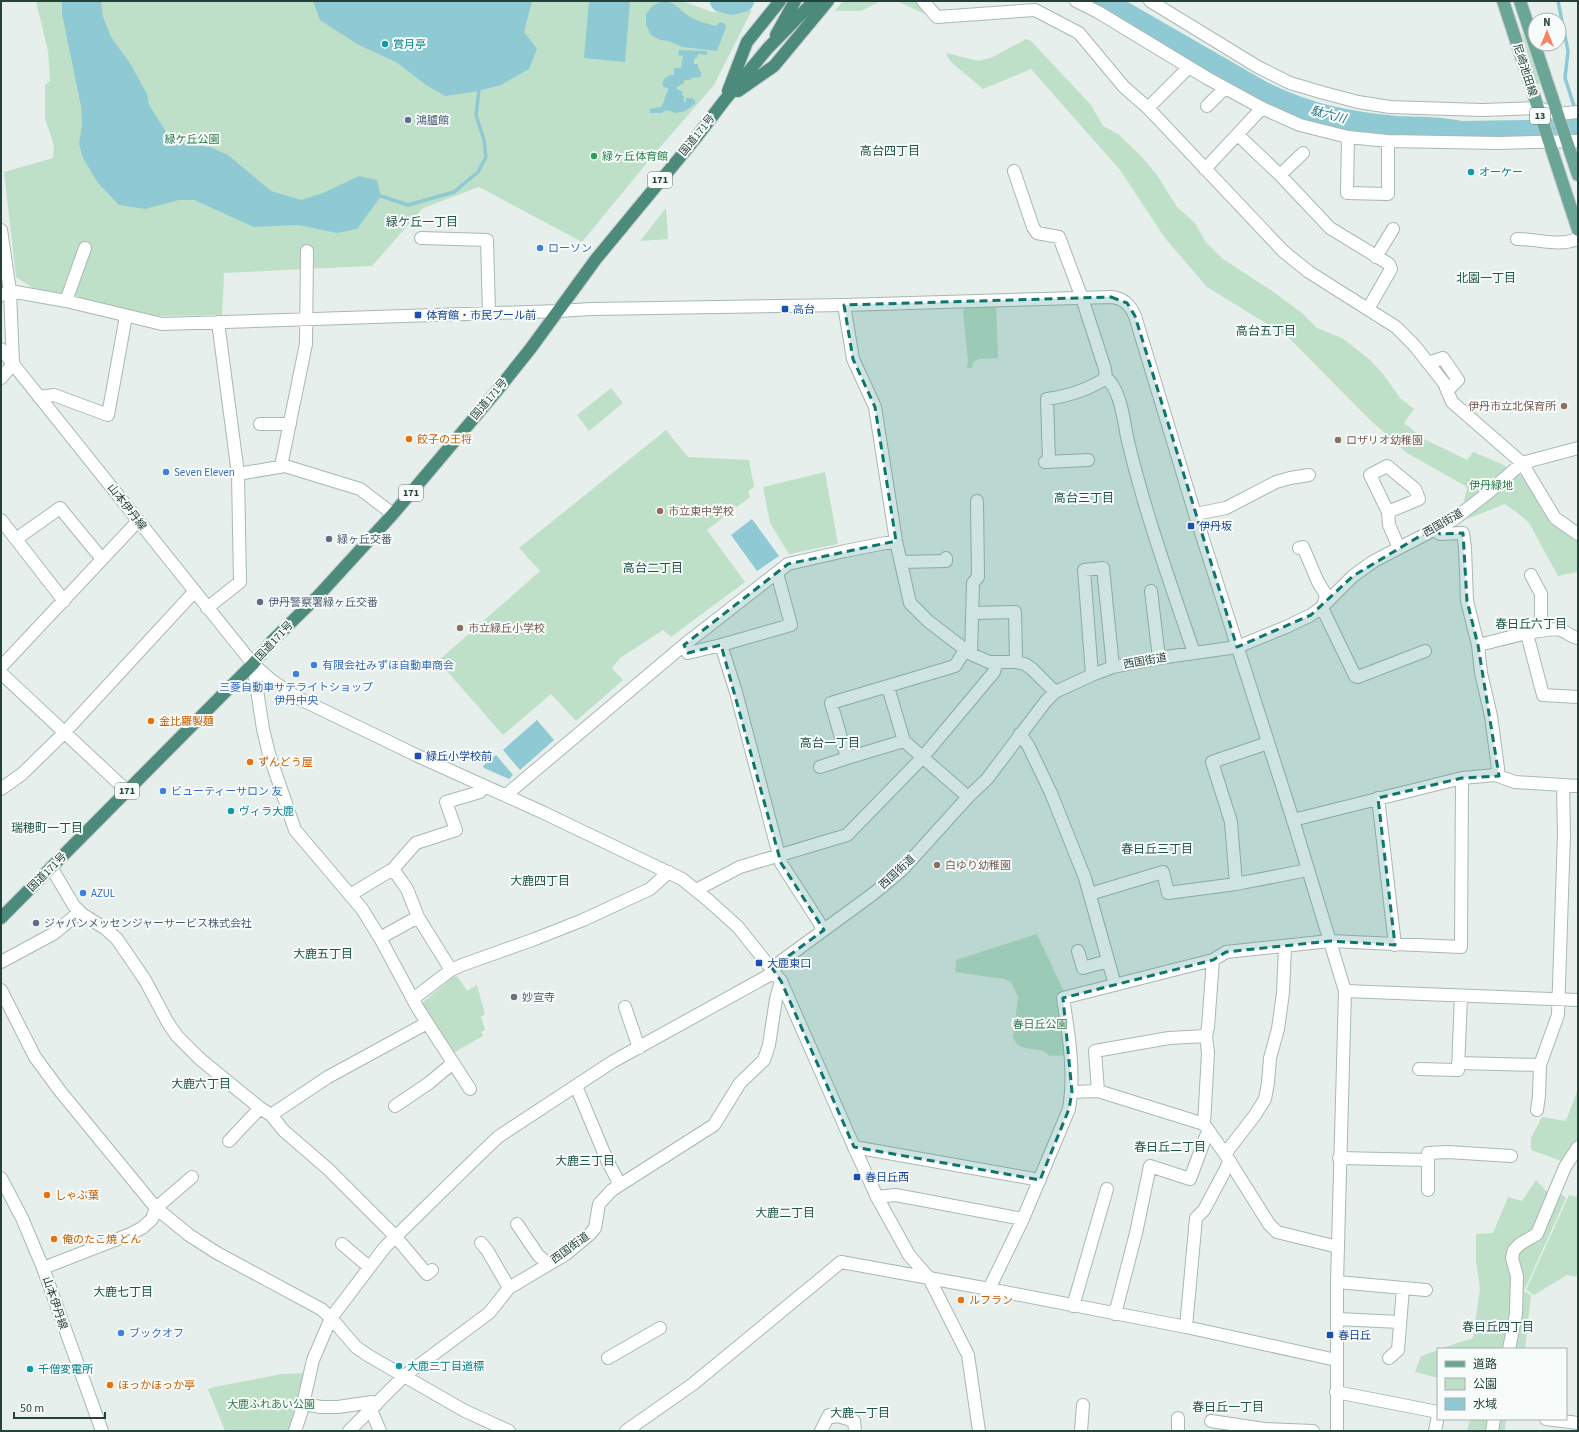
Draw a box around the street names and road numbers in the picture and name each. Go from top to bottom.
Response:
street label: 尼崎池田線 [1509,42,1541,98]
road number: 13 [1530,108,1550,124]
street label: 国道171号 [676,111,718,159]
road number: 171 [648,172,672,188]
street label: 国道171号 [467,375,511,423]
street label: 山本伊丹線 [104,481,150,533]
road number: 171 [399,485,423,501]
street label: 西国街道 [1420,506,1466,540]
street label: 国道171号 [252,618,296,664]
street label: 西国街道 [1122,650,1168,672]
road number: 171 [115,783,139,799]
street label: 国道171号 [24,849,70,895]
street label: 西国街道 [876,852,918,892]
street label: 西国街道 [548,1229,592,1267]
street label: 山本伊丹線 [39,1275,71,1331]

